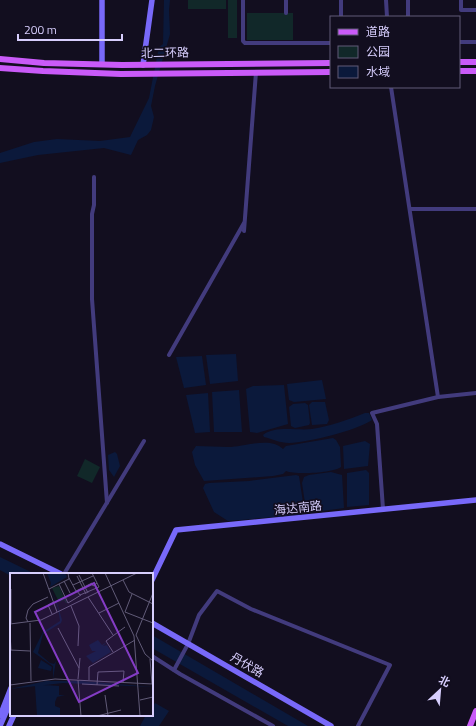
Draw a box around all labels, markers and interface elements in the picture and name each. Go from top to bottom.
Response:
scale bar [18,16,122,42]
legend [330,16,460,88]
text: 200 m [24,20,57,39]
text: 道路 [366,22,390,41]
text: 公园 [366,42,390,61]
street label: 北二环路 [141,43,189,62]
text: 水域 [366,62,390,81]
street label: 海达南路 [273,496,323,519]
inset map [10,573,153,716]
street label: 丹伏路 [227,647,268,682]
north arrow [420,670,460,710]
text: 北 [436,671,453,691]

